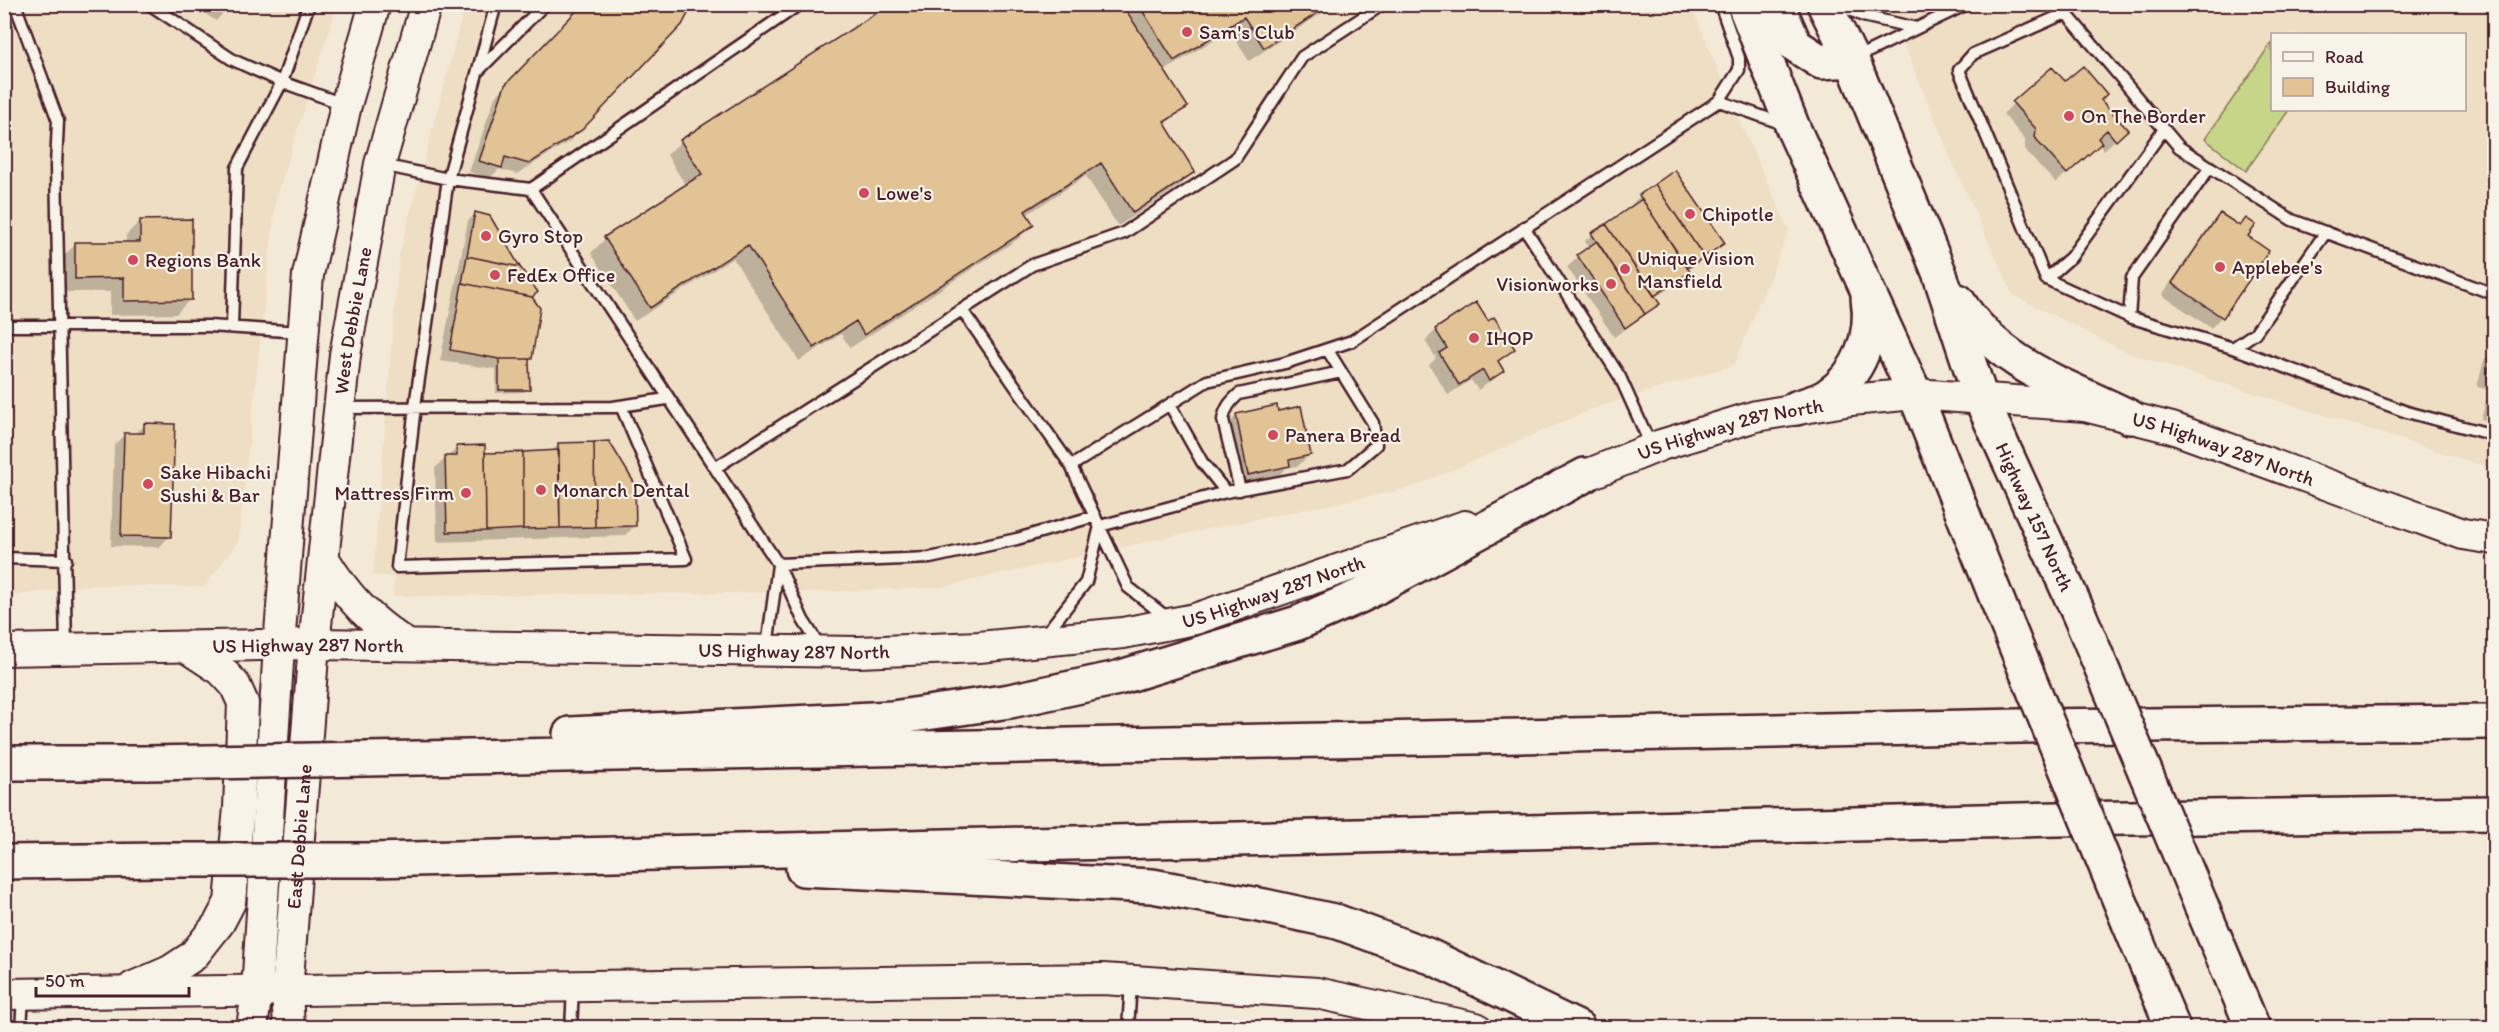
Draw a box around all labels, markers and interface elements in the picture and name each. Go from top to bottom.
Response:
place label: Sam's Club [1199,20,1295,44]
marker: Sam's Club [1180,25,1194,39]
legend [2271,33,2466,111]
text: Road [2325,46,2364,68]
text: Building [2325,76,2391,98]
place label: On The Border [2081,104,2206,128]
marker: On The Border [2062,109,2076,123]
place label: Lowe's [876,181,932,205]
marker: Lowe's [857,186,871,200]
place label: Chipotle [1702,202,1774,226]
marker: Chipotle [1683,207,1697,221]
place label: Gyro Stop [498,224,583,248]
marker: Gyro Stop [479,229,493,243]
street label: West Debbie Lane [329,245,377,395]
place label: Unique Vision Mansfield [1637,246,1754,293]
place label: Regions Bank [145,248,261,272]
marker: Regions Bank [126,253,140,267]
place label: Applebee's [2232,255,2323,279]
marker: Applebee's [2213,260,2227,274]
marker: Unique Vision Mansfield [1618,262,1632,276]
place label: FedEx Office [507,263,615,287]
marker: FedEx Office [488,268,502,282]
place label: Visionworks [1496,272,1599,296]
marker: Visionworks [1604,277,1618,291]
place label: IHOP [1486,326,1533,350]
marker: IHOP [1467,331,1481,345]
street label: US Highway 287 North [1634,393,1825,465]
street label: US Highway 287 North [2130,406,2318,491]
place label: Panera Bread [1285,423,1401,447]
marker: Panera Bread [1266,428,1280,442]
street label: Highway 157 North [1990,439,2079,595]
place label: Sake Hibachi Sushi & Bar [160,460,271,507]
marker: Sake Hibachi Sushi & Bar [141,477,155,491]
place label: Monarch Dental [553,478,690,502]
place label: Mattress Firm [334,481,454,505]
marker: Monarch Dental [534,483,548,497]
marker: Mattress Firm [459,486,473,500]
street label: US Highway 287 North [1180,549,1368,633]
street label: US Highway 287 North [212,632,404,658]
street label: US Highway 287 North [698,638,891,664]
street label: East Debbie Lane [281,763,317,910]
scale bar [36,960,189,998]
text: 50 m [45,970,85,992]

